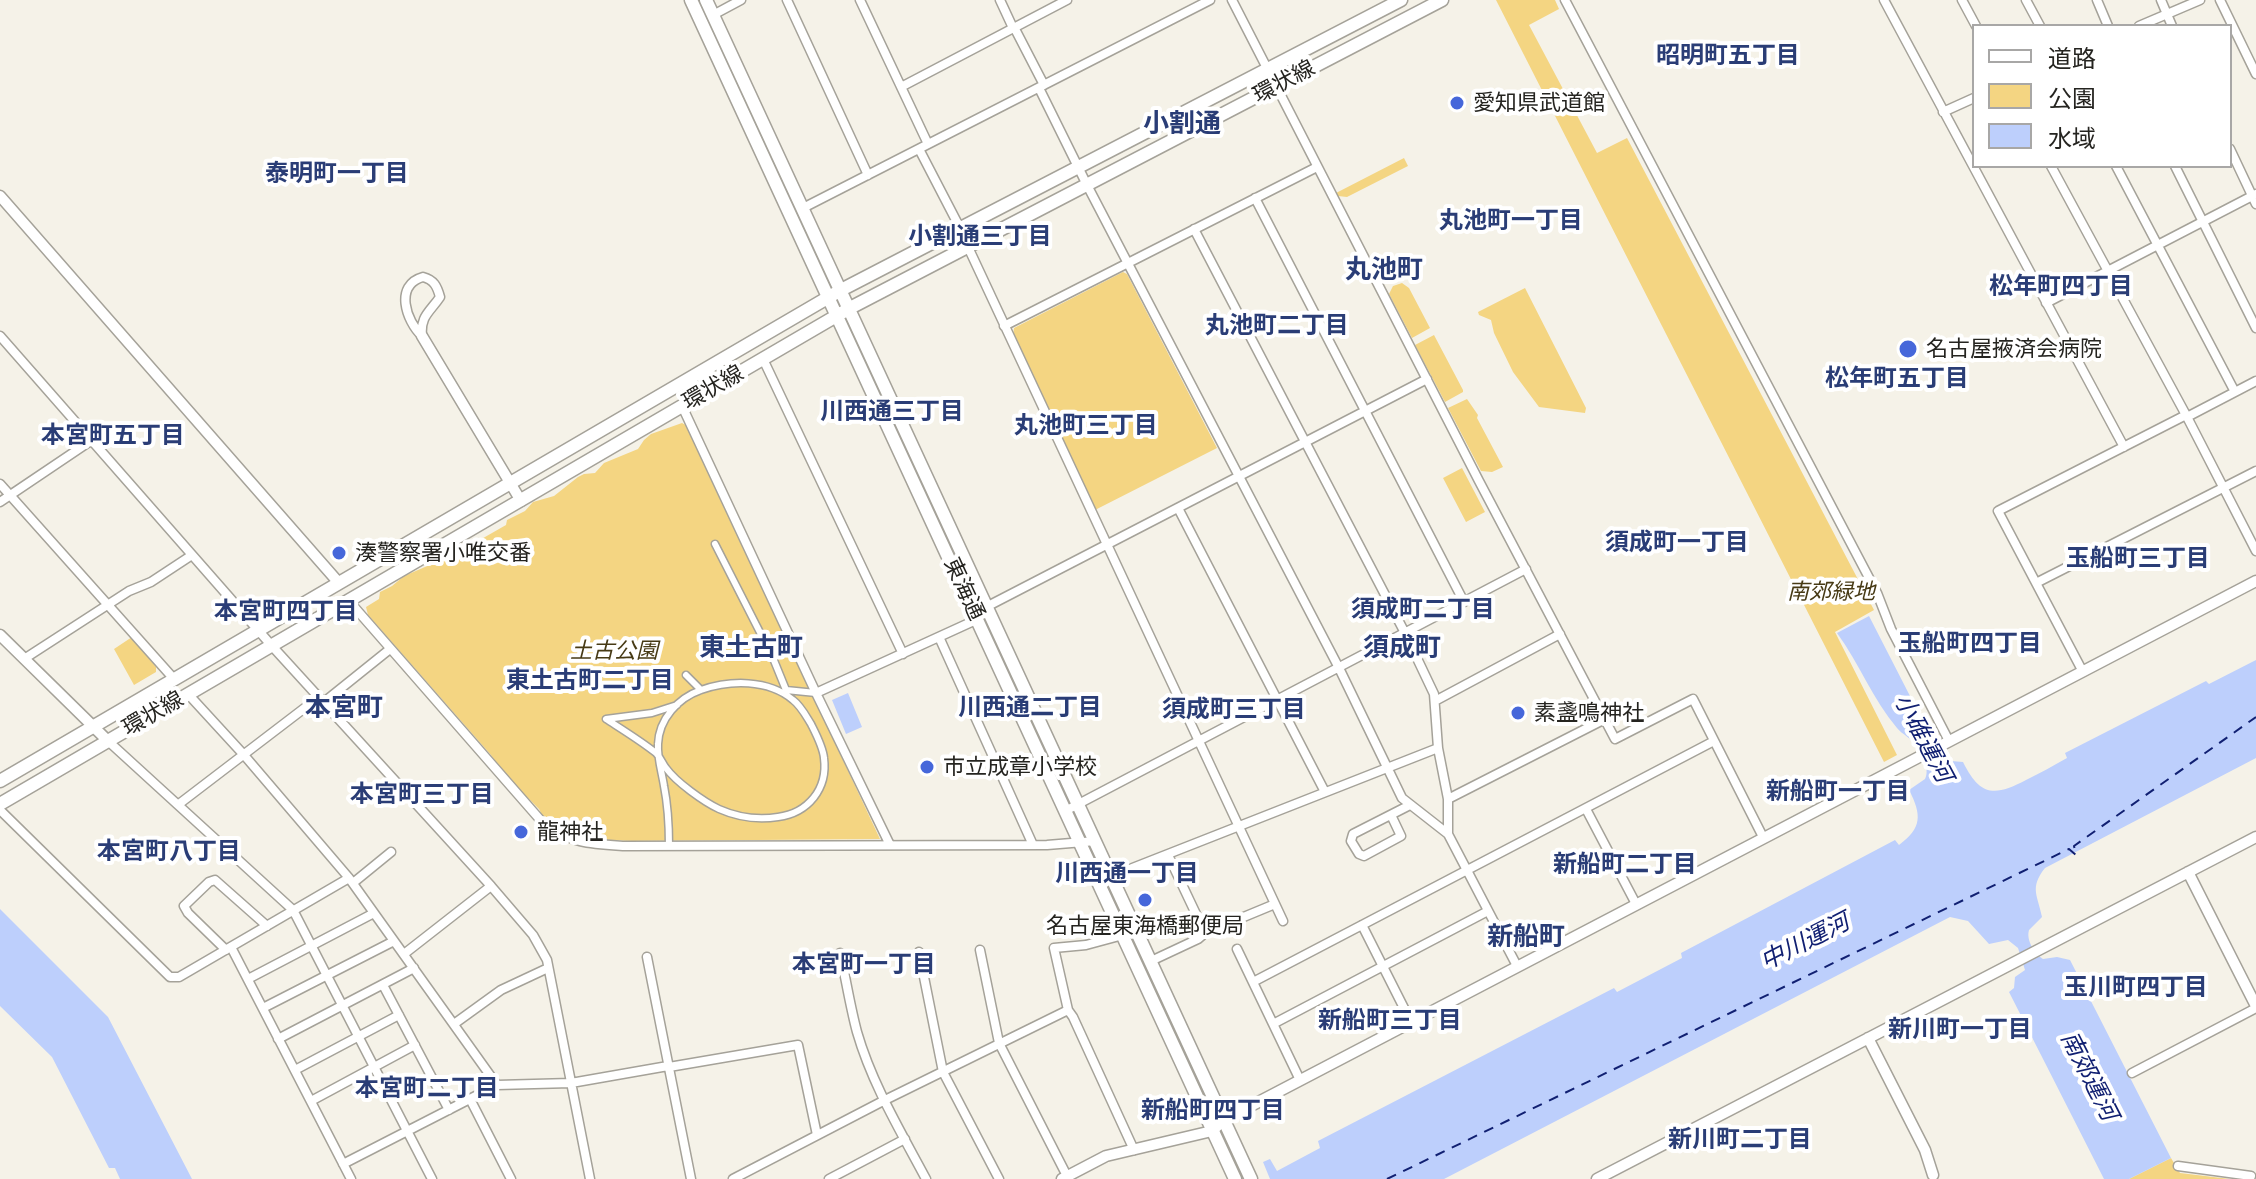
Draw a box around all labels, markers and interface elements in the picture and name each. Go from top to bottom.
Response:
legend [1972,24,2232,168]
district label: 昭明町五丁目 [1656,42,1800,70]
text: 道路 [2048,45,2096,72]
street label: 環状線 [1249,55,1319,109]
text: 公園 [2048,85,2096,112]
place label: 愛知県武道館 [1473,90,1605,116]
marker: 愛知県武道館 [1448,94,1466,112]
district label: 小割通 [1143,108,1221,140]
text: 水域 [2048,125,2096,152]
district label: 泰明町一丁目 [265,160,409,188]
district label: 丸池町一丁目 [1439,207,1583,235]
district label: 小割通三丁目 [908,223,1052,251]
district label: 丸池町 [1345,254,1423,286]
district label: 松年町四丁目 [1989,273,2133,301]
district label: 丸池町二丁目 [1205,312,1349,340]
place label: 名古屋掖済会病院 [1926,336,2102,362]
marker: 名古屋掖済会病院 [1897,338,1919,360]
street label: 環状線 [678,360,748,416]
district label: 松年町五丁目 [1825,365,1969,393]
district label: 川西通三丁目 [820,398,964,426]
district label: 丸池町三丁目 [1014,412,1158,440]
district label: 本宮町五丁目 [41,422,185,450]
district label: 須成町一丁目 [1605,529,1749,557]
place label: 湊警察署小唯交番 [355,540,531,566]
marker: 湊警察署小唯交番 [330,544,348,562]
district label: 玉船町三丁目 [2066,545,2210,573]
street label: 東海通 [938,554,990,624]
park label: 南郊緑地 [1787,579,1875,605]
district label: 須成町二丁目 [1351,596,1495,624]
district label: 本宮町四丁目 [214,598,358,626]
district label: 玉船町四丁目 [1898,630,2042,658]
district label: 東土古町 [699,632,803,664]
district label: 須成町 [1363,632,1441,664]
park label: 土古公園 [570,638,658,664]
district label: 東土古町二丁目 [506,667,674,695]
street label: 環状線 [118,686,188,742]
water label: 小碓運河 [1888,689,1958,787]
district label: 本宮町 [305,692,383,724]
district label: 川西通二丁目 [958,694,1102,722]
district label: 須成町三丁目 [1162,696,1306,724]
place label: 素盞鳴神社 [1534,700,1644,726]
marker: 素盞鳴神社 [1509,704,1527,722]
place label: 市立成章小学校 [943,754,1097,780]
marker: 市立成章小学校 [918,758,936,776]
district label: 新船町一丁目 [1766,778,1910,806]
district label: 本宮町三丁目 [350,781,494,809]
place label: 龍神社 [537,819,603,845]
marker: 龍神社 [512,823,530,841]
district label: 本宮町八丁目 [97,838,241,866]
district label: 新船町二丁目 [1553,851,1697,879]
district label: 川西通一丁目 [1055,860,1199,888]
marker: 名古屋東海橋郵便局 [1136,891,1154,909]
water label: 中川運河 [1756,907,1854,977]
place label: 名古屋東海橋郵便局 [1046,913,1244,939]
district label: 新船町 [1487,921,1565,953]
district label: 本宮町一丁目 [792,951,936,979]
district label: 玉川町四丁目 [2064,974,2208,1002]
district label: 新船町三丁目 [1318,1007,1462,1035]
district label: 新川町一丁目 [1888,1016,2032,1044]
water label: 南郊運河 [2054,1027,2124,1125]
district label: 本宮町二丁目 [355,1075,499,1103]
district label: 新船町四丁目 [1141,1097,1285,1125]
district label: 新川町二丁目 [1668,1126,1812,1154]

